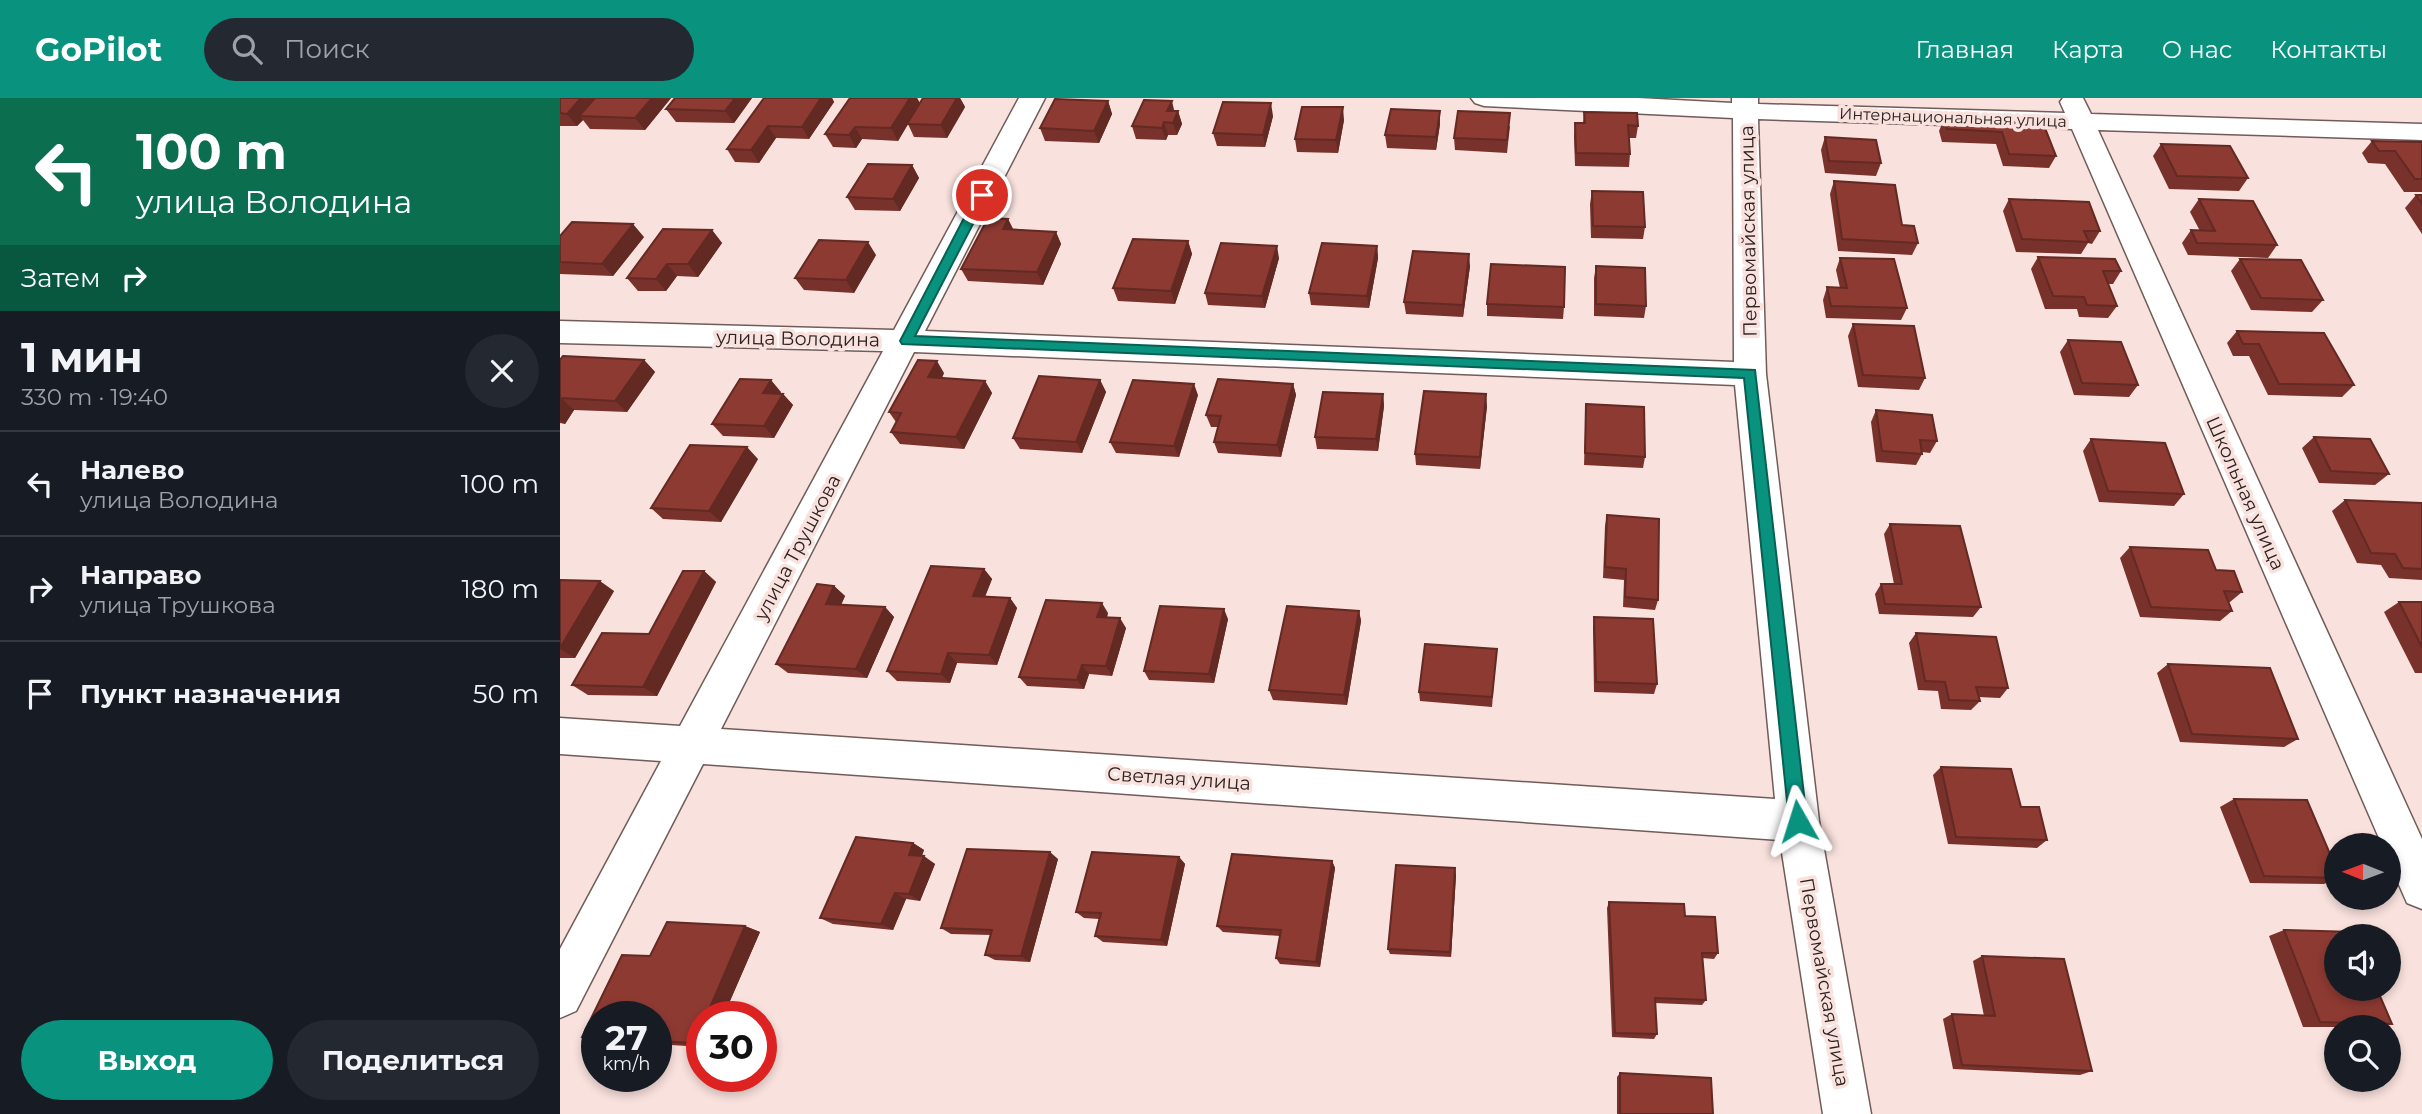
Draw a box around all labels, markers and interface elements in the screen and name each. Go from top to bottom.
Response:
search box [204,18,694,81]
text: GoPilot [35,29,162,69]
icon: search [228,30,266,68]
text: Поиск [284,33,370,65]
text: Главная [1916,35,2014,64]
text: Карта [2052,35,2124,64]
text: О нас [2162,35,2232,64]
text: Контакты [2270,35,2387,64]
street label: Интернациональная улица [1839,104,2067,131]
text: 100 m [136,122,287,181]
street label: Первомайская улица [1735,125,1762,337]
icon: left [21,126,112,217]
pin [952,165,1012,225]
icon: arrive [963,176,1001,214]
text: улица Володина [136,182,412,221]
icon: right [115,259,153,297]
text: Затем [21,262,101,294]
street label: улица Володина [715,326,880,351]
text: 1 мин [21,331,143,383]
button: close [465,334,539,408]
text: 330 m · 19:40 [21,383,168,411]
street label: Школьная улица [2201,413,2290,574]
text: Налево [80,454,184,486]
icon: left [21,465,59,503]
text: 100 m [461,468,539,500]
street label: улица Трушкова [749,470,846,625]
text: улица Володина [80,486,278,514]
text: Направо [80,559,201,591]
icon: right [21,570,59,608]
text: 180 m [461,573,539,605]
text: улица Трушкова [80,591,276,619]
icon: arrive [21,675,59,713]
text: Пункт назначения [80,678,341,710]
text: 50 m [473,678,539,710]
street label: Светлая улица [1106,762,1251,795]
position arrow [1761,784,1835,858]
north arrow [2324,833,2401,910]
map controls [2324,833,2401,1092]
street label: Первомайская улица [1795,876,1854,1088]
button: sound [2324,924,2401,1001]
speed limit sign: 30 [686,1001,777,1092]
button: search [2324,1015,2401,1092]
text: 27 [605,1016,648,1059]
button: Выход [21,1020,273,1100]
button: Поделиться [287,1020,539,1100]
text: km/h [602,1053,651,1075]

